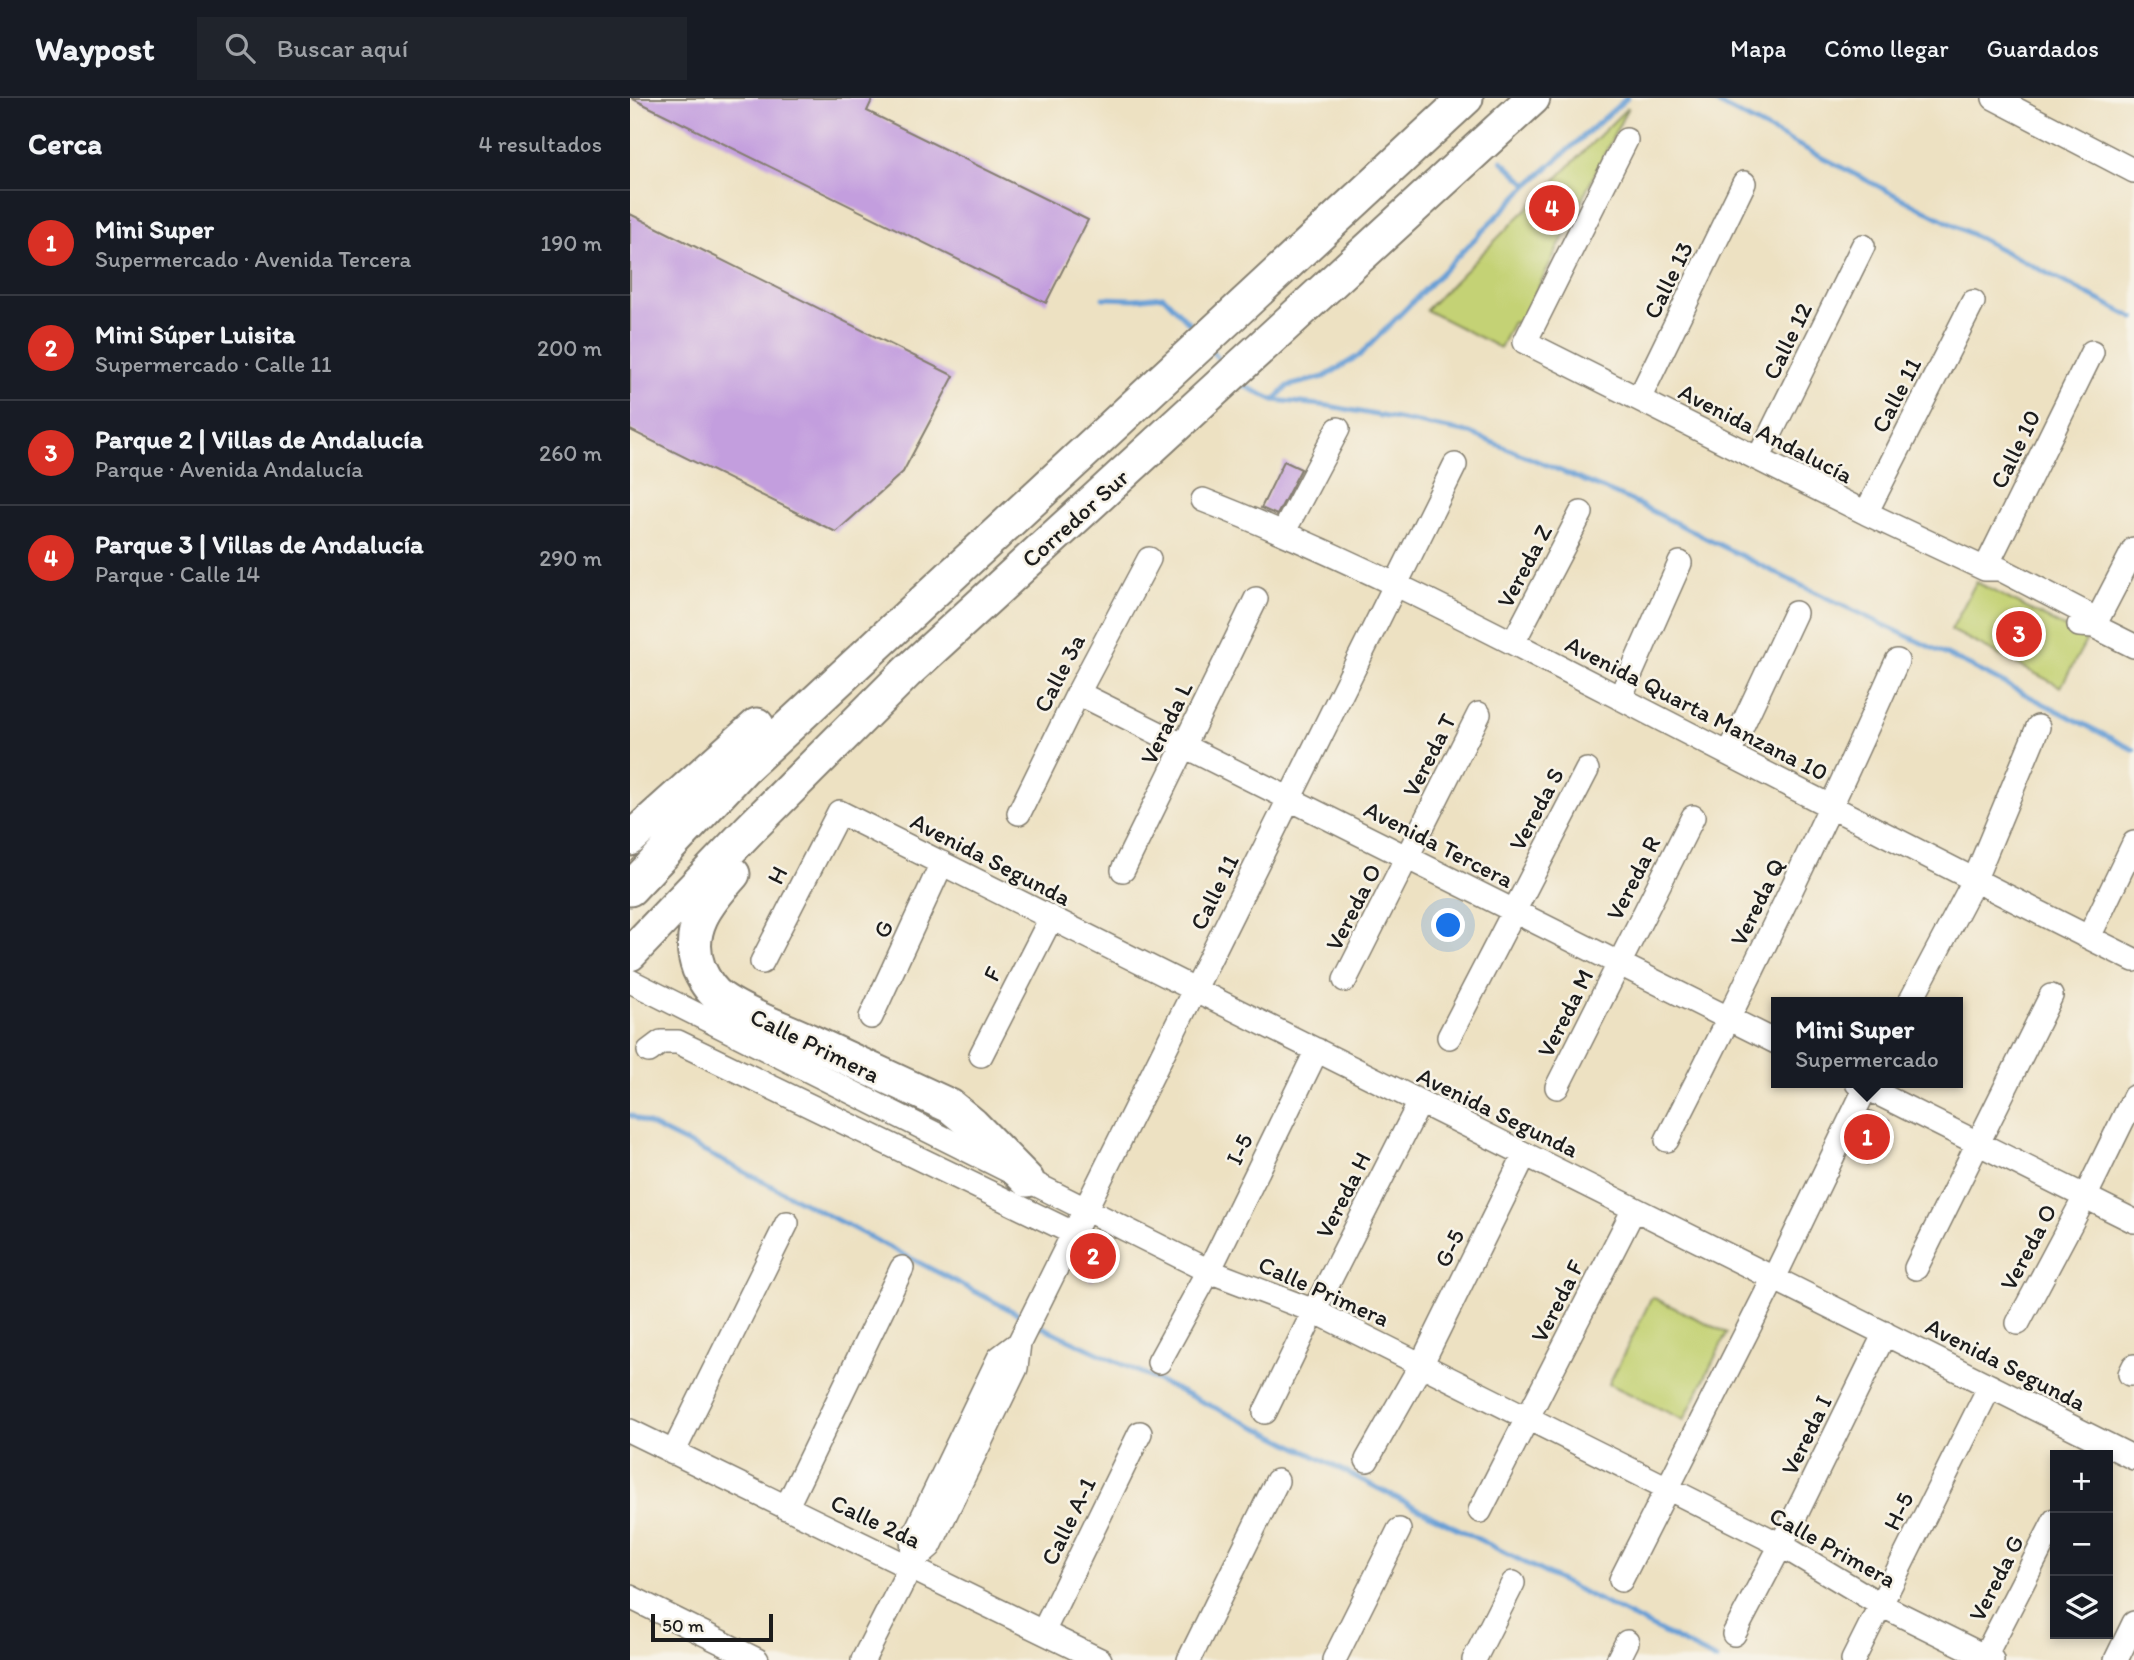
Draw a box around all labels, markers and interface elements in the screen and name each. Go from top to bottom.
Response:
search box [197,17,687,80]
text: Waypost [35,29,155,68]
icon: search [221,29,259,67]
text: Buscar aquí [277,32,408,64]
text: Mapa [1730,34,1786,63]
text: Cómo llegar [1824,34,1949,63]
text: Guardados [1987,34,2099,63]
text: Cerca [28,125,102,162]
text: 4 resultados [479,130,602,158]
pin: 4 [1529,182,1575,234]
text: Mini Super [95,213,214,245]
text: 1 [46,229,56,257]
text: 190 m [541,229,602,257]
street label: Calle 13 [1637,237,1699,323]
text: Supermercado · Avenida Tercera [95,245,411,273]
street label: Calle 12 [1756,297,1818,384]
text: Mini Súper Luisita [95,318,295,350]
text: 2 [45,334,57,362]
text: 200 m [537,334,602,362]
text: Supermercado · Calle 11 [95,350,332,378]
street label: Calle 11 [1865,353,1927,437]
street label: Avenida Andalucía [1674,377,1858,490]
street label: Calle 10 [1984,405,2046,493]
text: Parque 2 | Villas de Andalucía [95,423,423,455]
text: 3 [45,439,57,467]
text: 260 m [539,439,602,467]
text: Parque · Avenida Andalucía [95,455,363,483]
street label: Corredor Sur [1016,462,1134,574]
street label: Vereda Z [1490,519,1558,612]
text: Parque 3 | Villas de Andalucía [95,528,424,560]
text: 4 [44,544,58,572]
text: 290 m [539,544,602,572]
text: Parque · Calle 14 [95,560,260,588]
pin: 3 [1996,608,2042,660]
street label: Calle 3a [1027,629,1091,717]
street label: Avenida Quarta Manzana 10 [1561,629,1833,787]
street label: Verada L [1134,677,1198,769]
street label: Vereda T [1396,708,1463,802]
street label: Vereda S [1502,763,1570,855]
street label: Avenida Tercera [1359,794,1519,894]
street label: Avenida Segunda [906,806,1077,912]
street label: Vereda R [1599,831,1667,925]
street label: Calle 11 [1183,849,1245,935]
street label: Vereda Q [1723,854,1791,950]
street label: Vereda O [1319,859,1387,955]
street label: H [760,861,794,889]
your location [1431,908,1465,942]
street label: G [866,915,900,943]
street label: F [976,961,1008,986]
street label: Vereda M [1530,964,1600,1062]
popup [1771,997,1963,1088]
street label: Calle Primera [746,1001,885,1089]
text: Mini Super [1795,1013,1914,1045]
text: Supermercado [1795,1045,1939,1073]
street label: Avenida Segunda [1413,1060,1584,1164]
pin: 1 [1844,1111,1890,1163]
street label: I-5 [1219,1129,1259,1169]
street label: Vereda H [1309,1147,1377,1243]
street label: Vereda O [1993,1199,2063,1295]
street label: G-5 [1427,1224,1471,1272]
pin: 2 [1070,1230,1116,1282]
street label: Calle Primera [1254,1249,1394,1333]
street label: Vereda F [1524,1254,1590,1347]
street label: Avenida Segunda [1921,1311,2092,1417]
street label: Vereda I [1774,1390,1838,1480]
map controls [2050,1450,2113,1639]
button: + [2050,1450,2113,1513]
street label: Calle A-1 [1034,1472,1102,1570]
street label: Calle 2da [826,1487,926,1555]
street label: H-5 [1876,1487,1920,1535]
street label: Calle Primera [1765,1500,1901,1594]
button: − [2050,1513,2113,1576]
street label: Vereda G [1962,1530,2030,1626]
button: layers [2050,1576,2113,1639]
scale bar [651,1611,774,1643]
text: 50 m [662,1614,704,1637]

